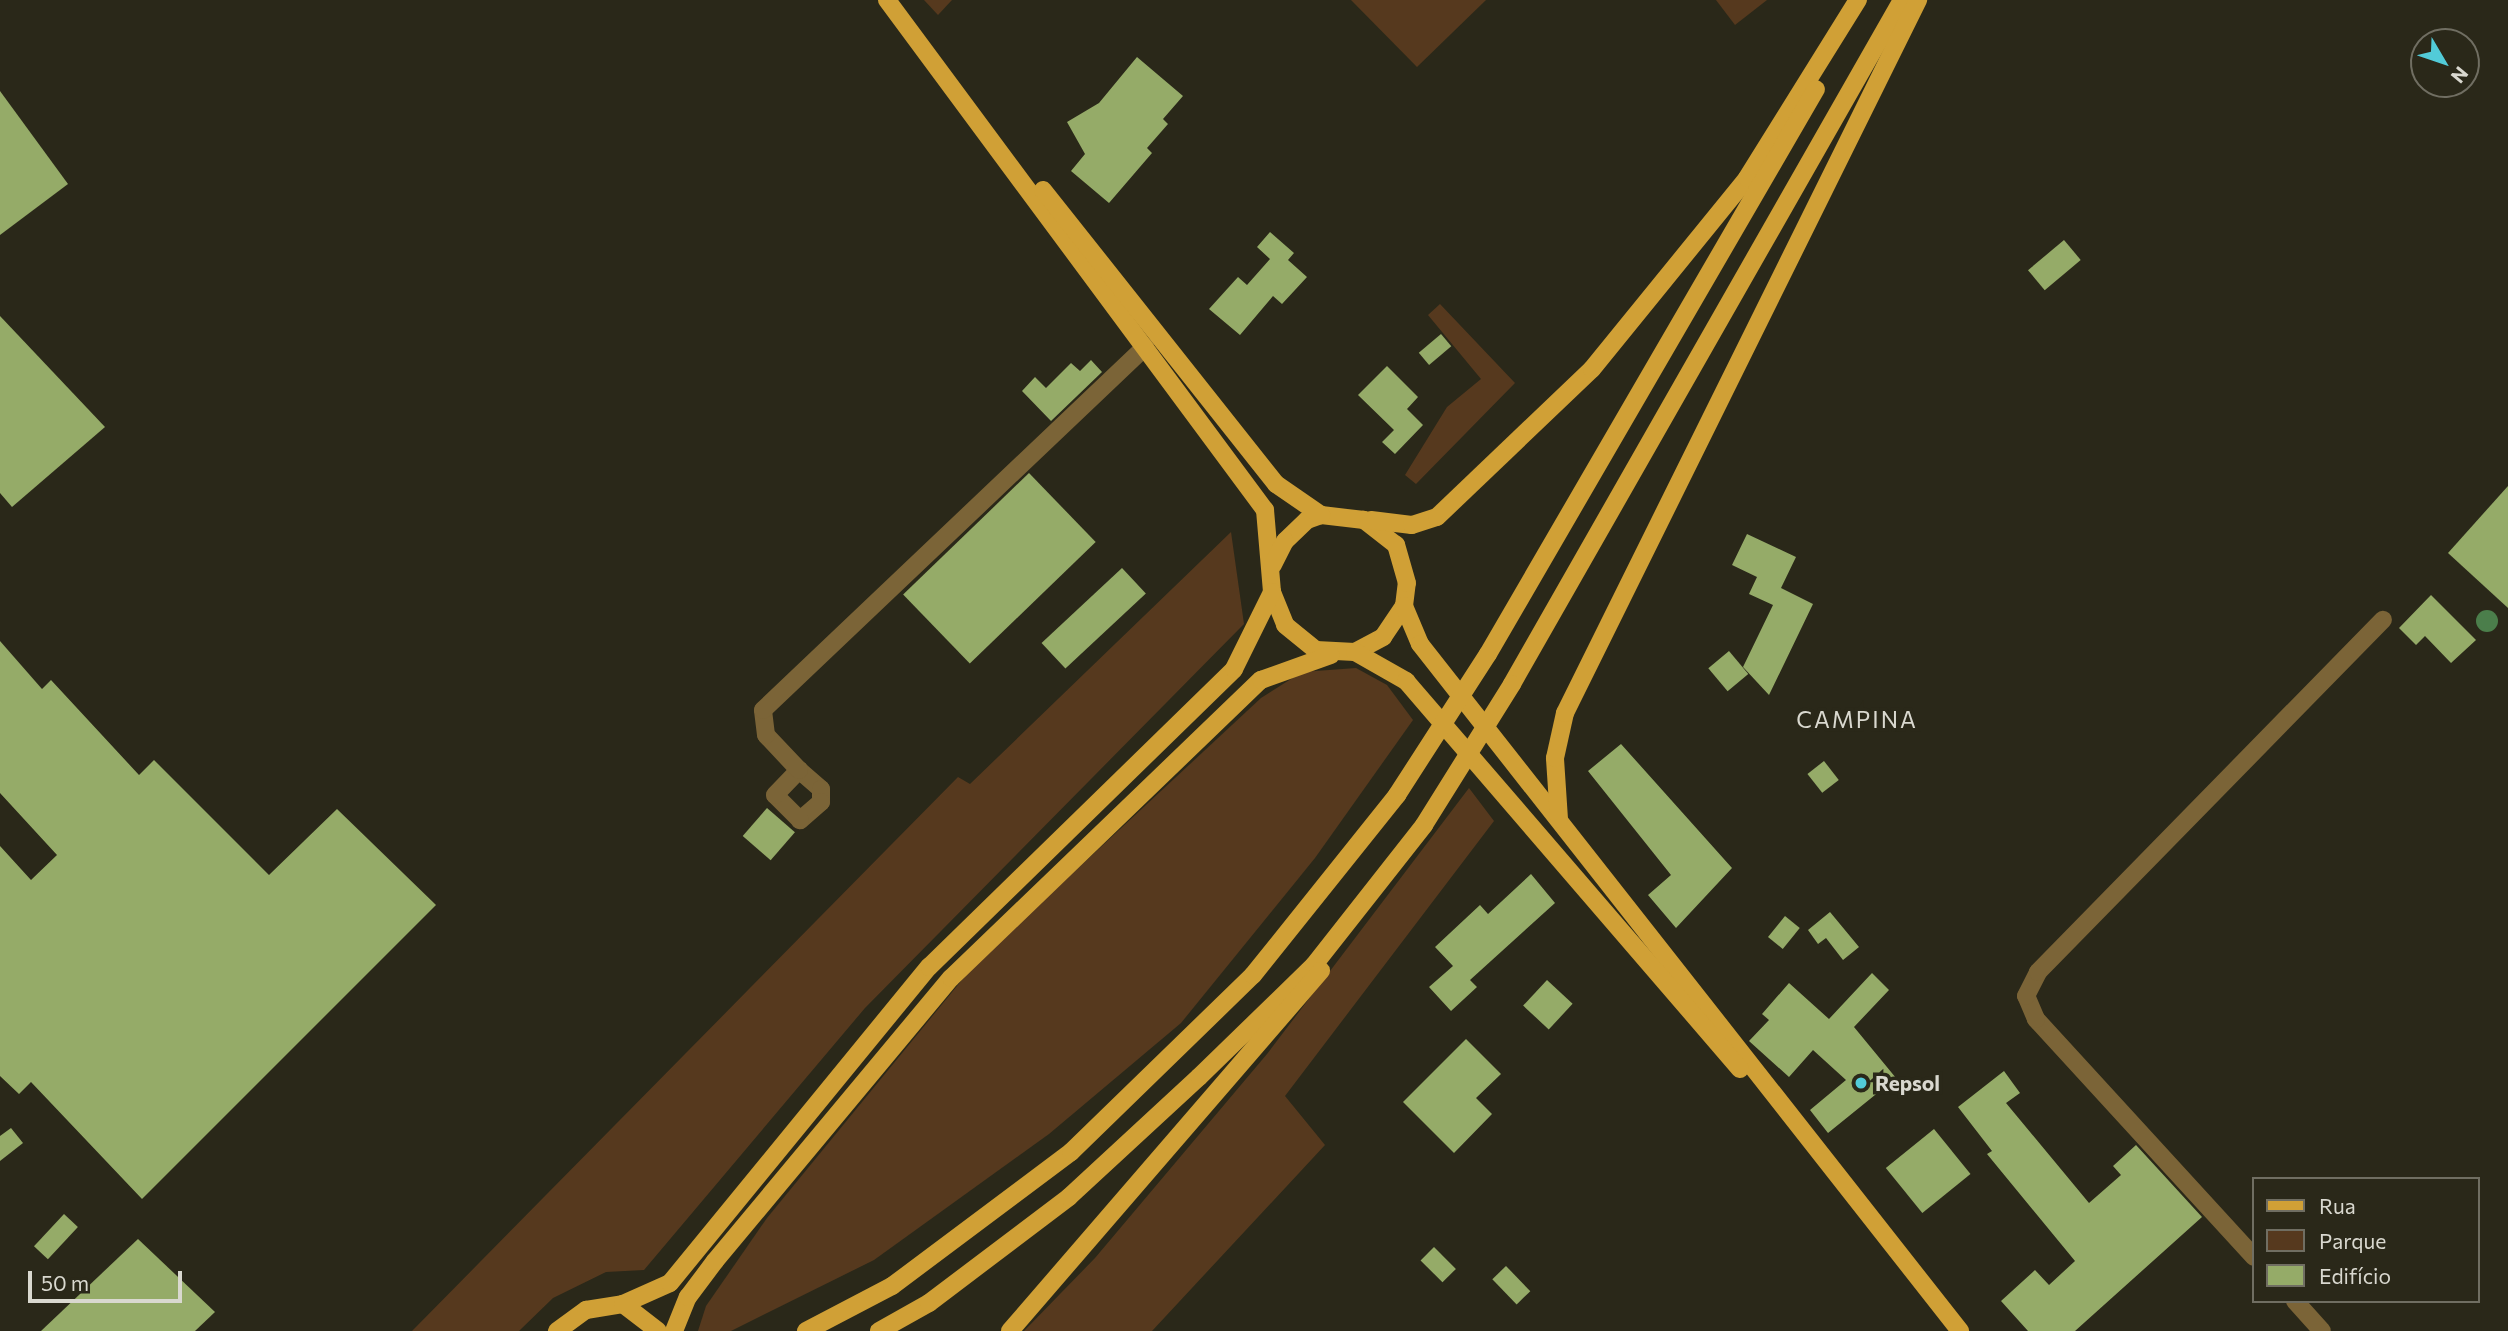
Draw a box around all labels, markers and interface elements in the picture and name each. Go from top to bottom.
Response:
north arrow [2410,28,2480,98]
text: N [2447,62,2474,88]
district label: CAMPINA [1797,705,1917,733]
place label: Repsol [1875,1070,1940,1096]
marker: Repsol [1853,1075,1869,1091]
legend [2252,1177,2480,1303]
text: Rua [2319,1193,2356,1218]
text: Parque [2319,1228,2386,1253]
scale bar [32,1258,186,1302]
text: Edifício [2319,1263,2391,1288]
text: 50 m [41,1270,89,1295]

